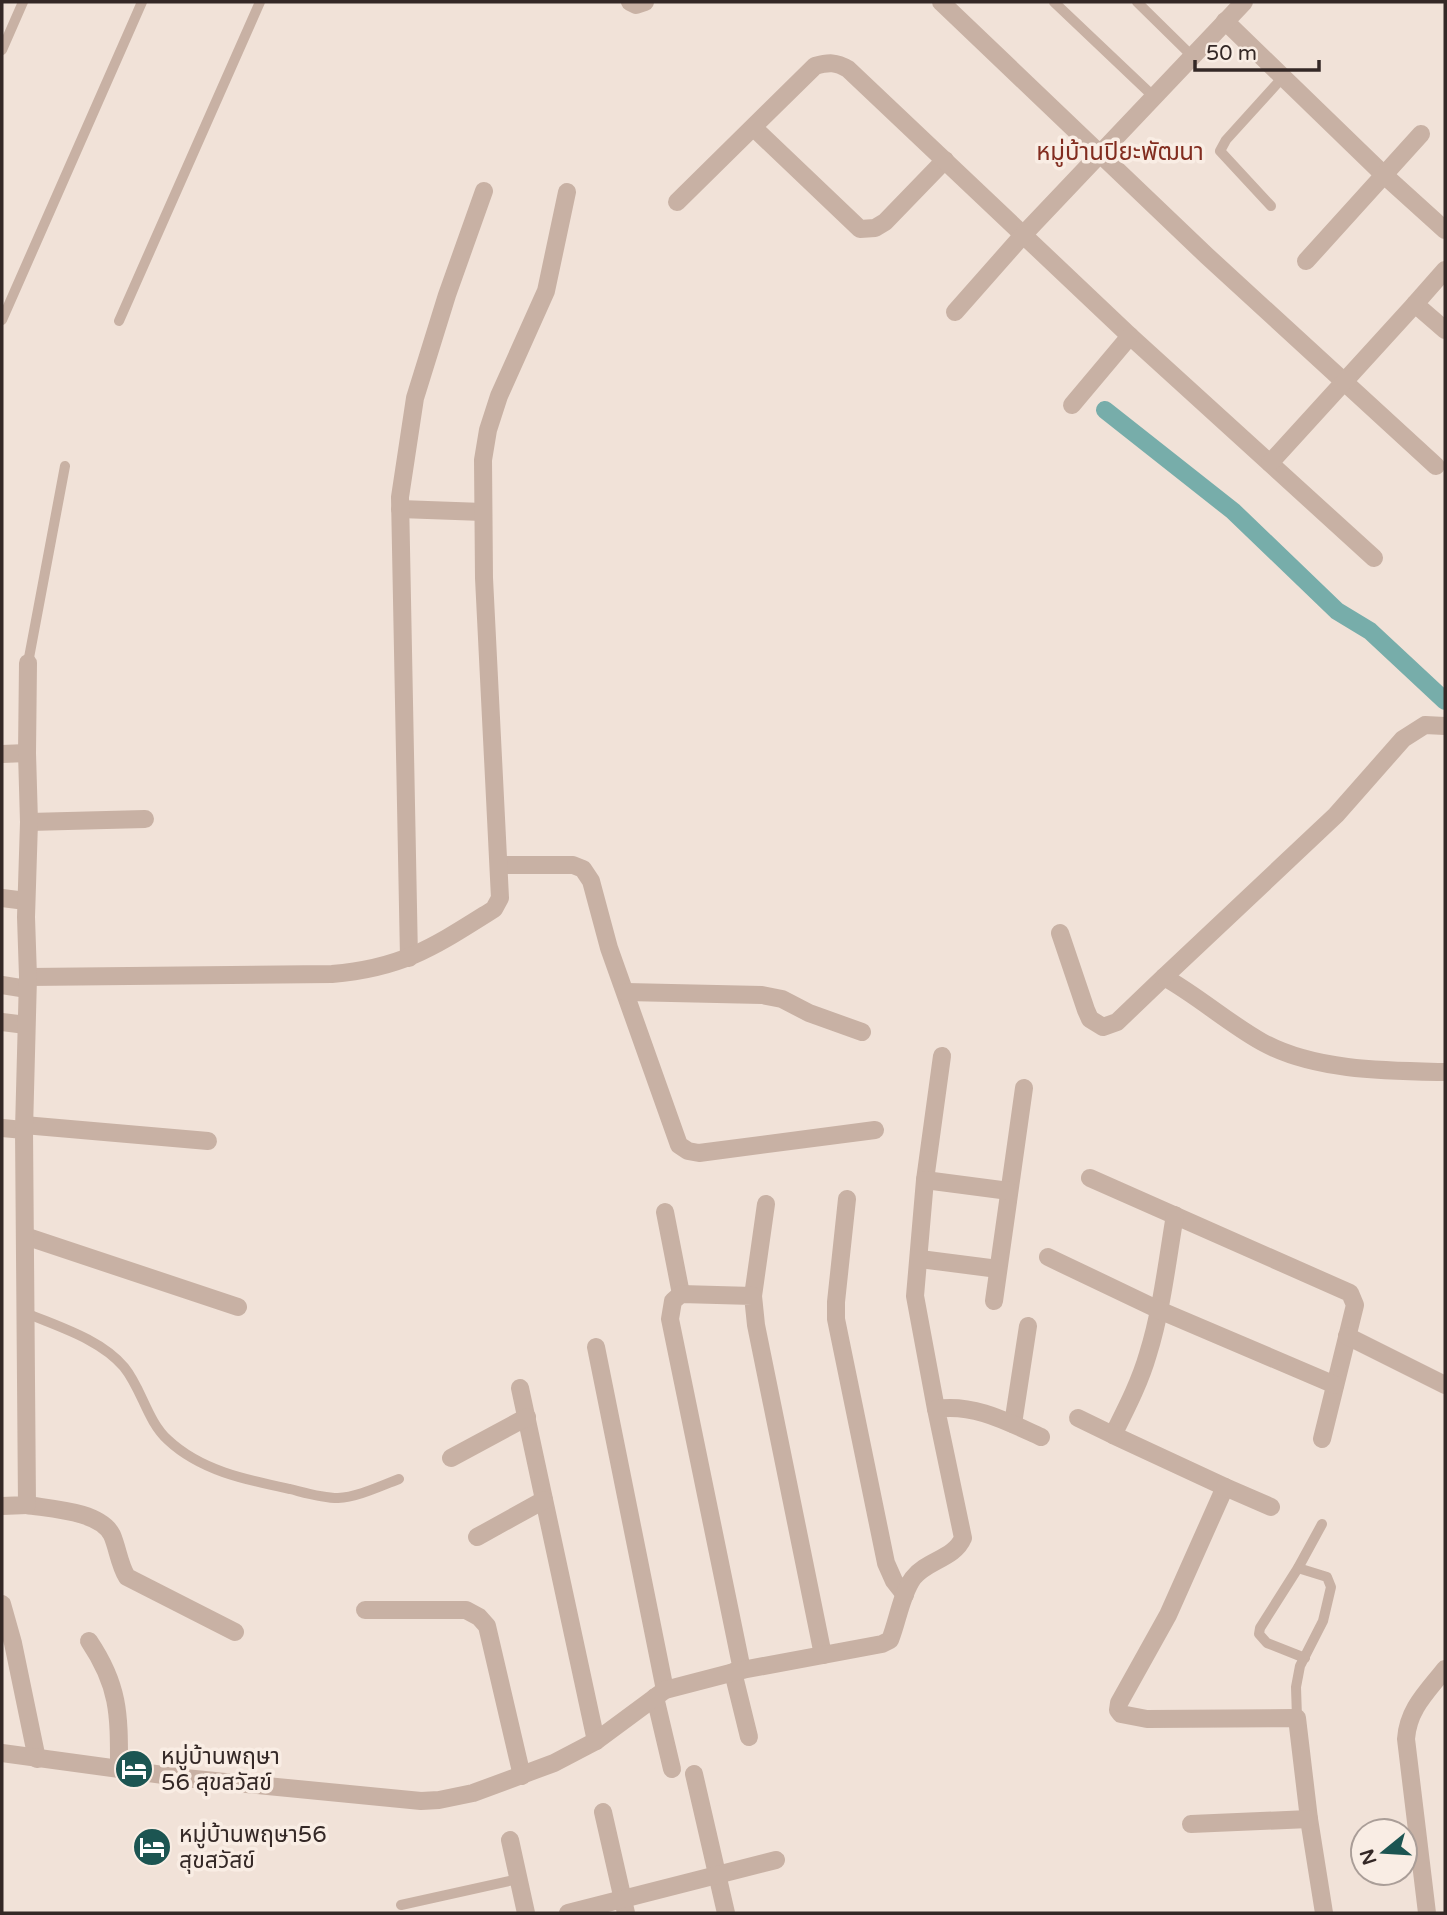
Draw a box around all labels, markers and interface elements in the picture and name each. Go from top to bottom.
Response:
scale bar [1195,28,1319,72]
text: 50 m [1206,41,1257,66]
district label: หมู่บ้านปิยะพัฒนา [1036,138,1204,167]
place label: หมู่บ้านพฤษา 56 สุขสวัสข์ [161,1743,280,1797]
hotel icon: หมู่บ้านพฤษา 56 สุขสวัสข์ [113,1748,155,1790]
north arrow [1349,1817,1419,1887]
place label: หมู่บ้านพฤษา56 สุขสวัสข์ [179,1821,327,1875]
hotel icon: หมู่บ้านพฤษา56 สุขสวัสข์ [131,1826,173,1868]
text: N [1356,1846,1382,1868]

